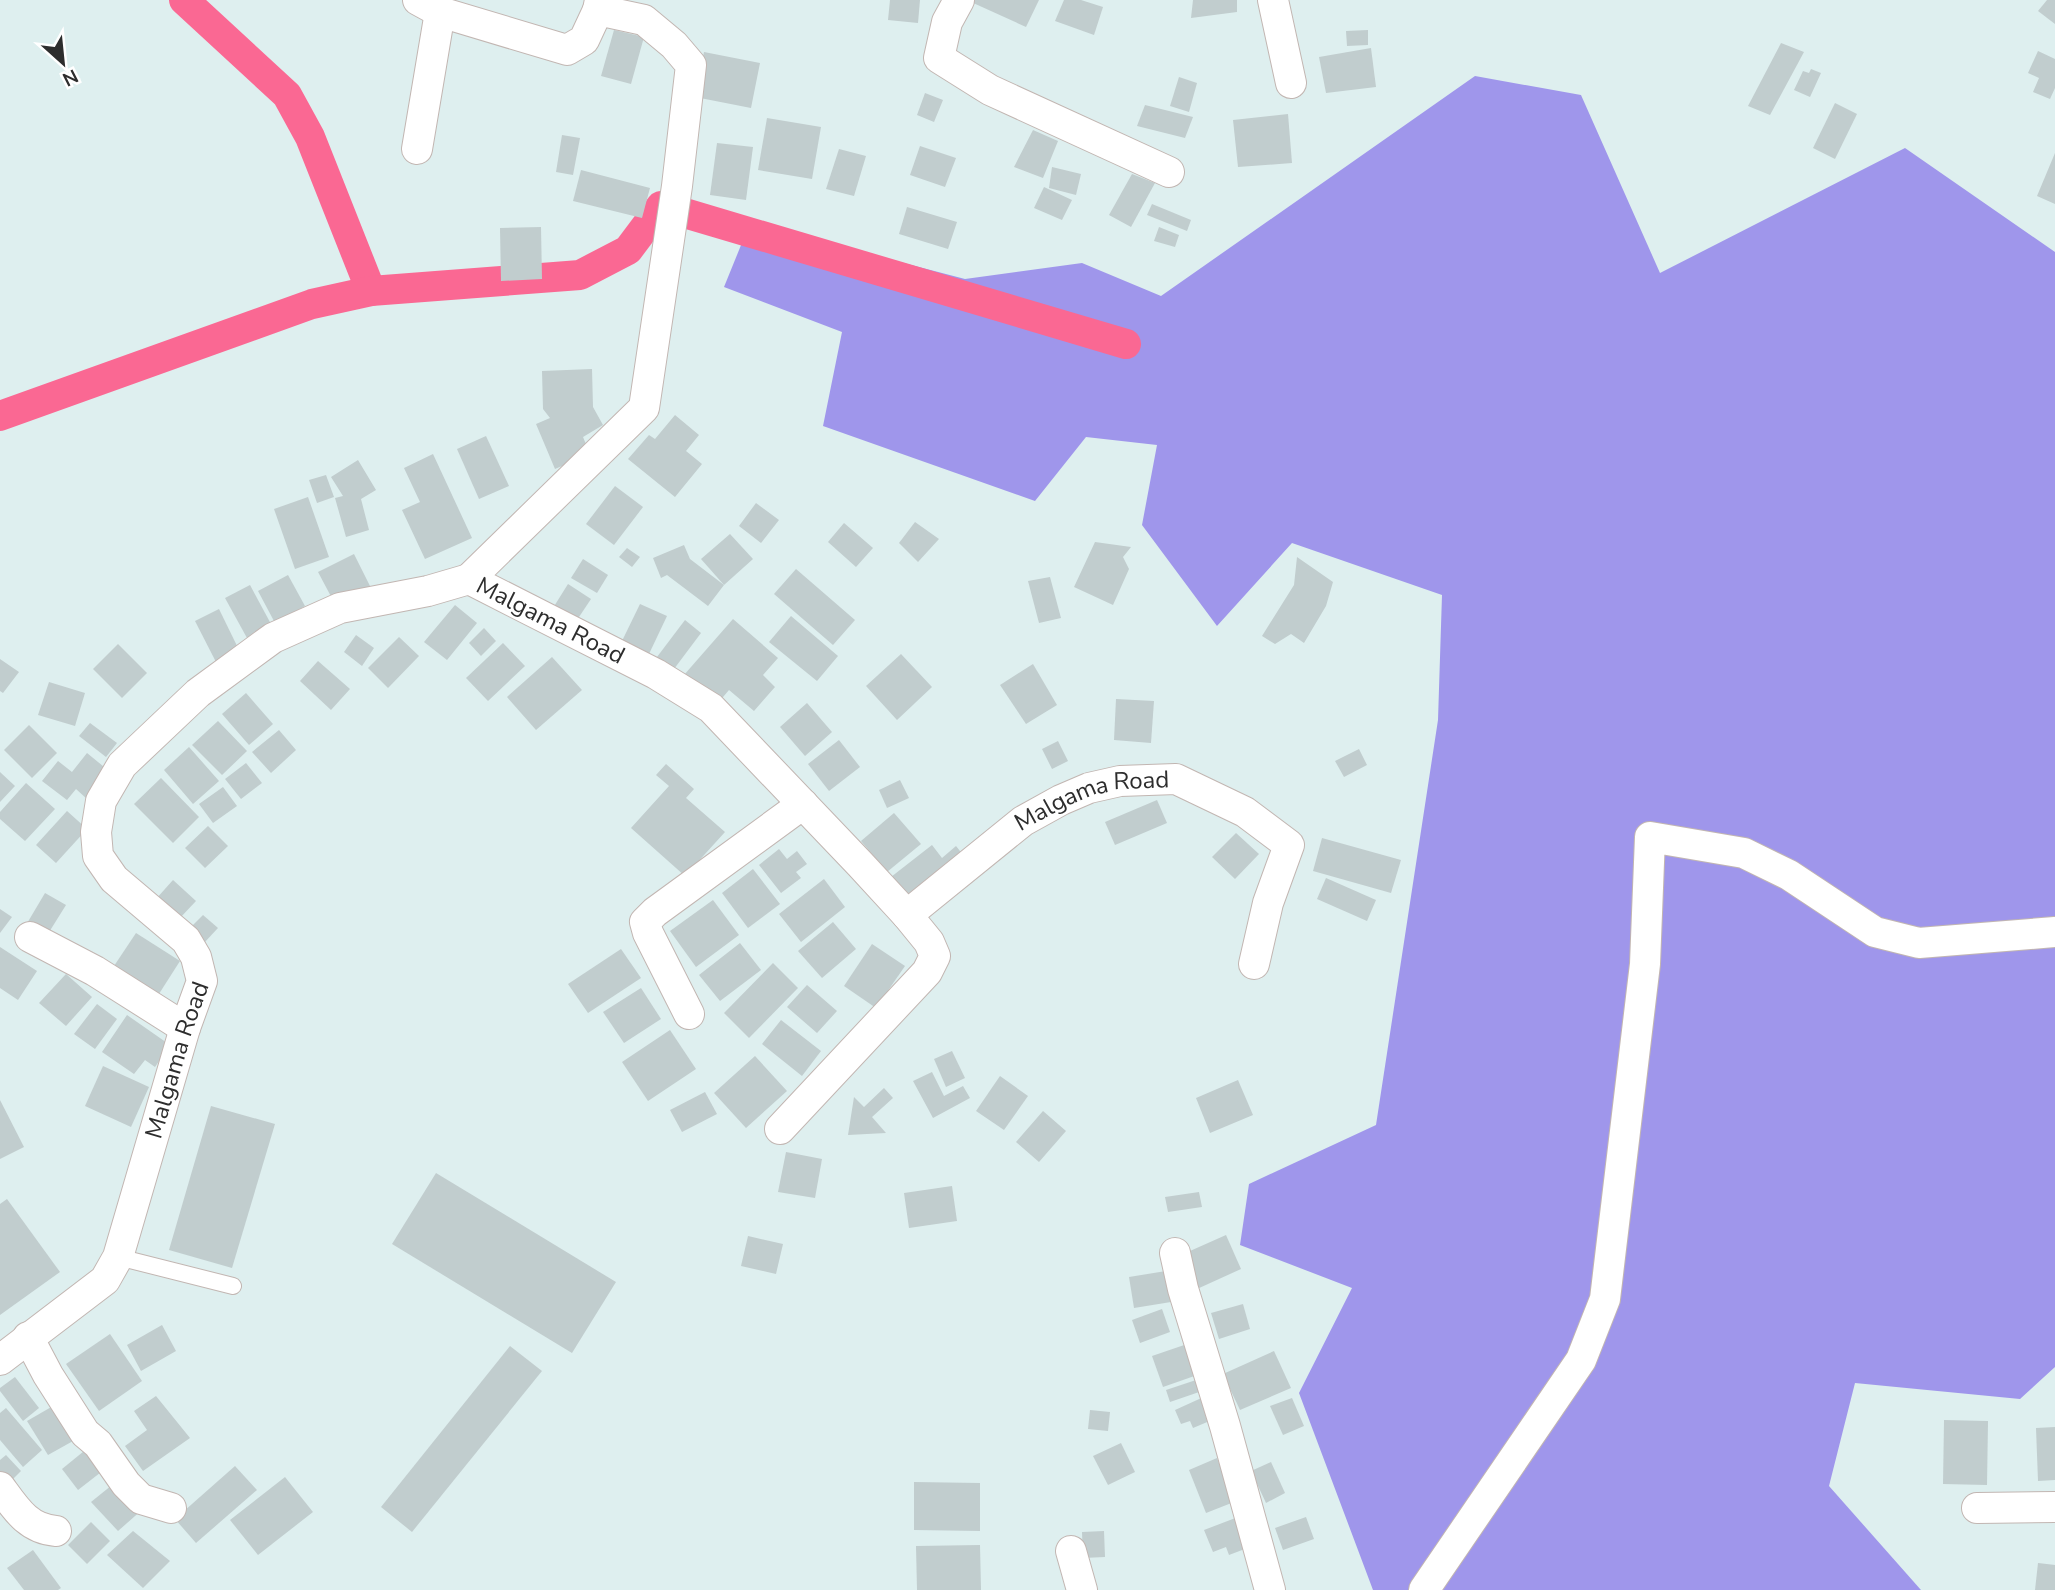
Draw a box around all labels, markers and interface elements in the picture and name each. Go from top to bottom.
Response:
north arrow [28,28,98,98]
text: N [58,62,83,92]
street label: Malgama Road [471,569,630,672]
street label: Malgama Road [1009,763,1170,839]
street label: Malgama Road [138,977,216,1142]

